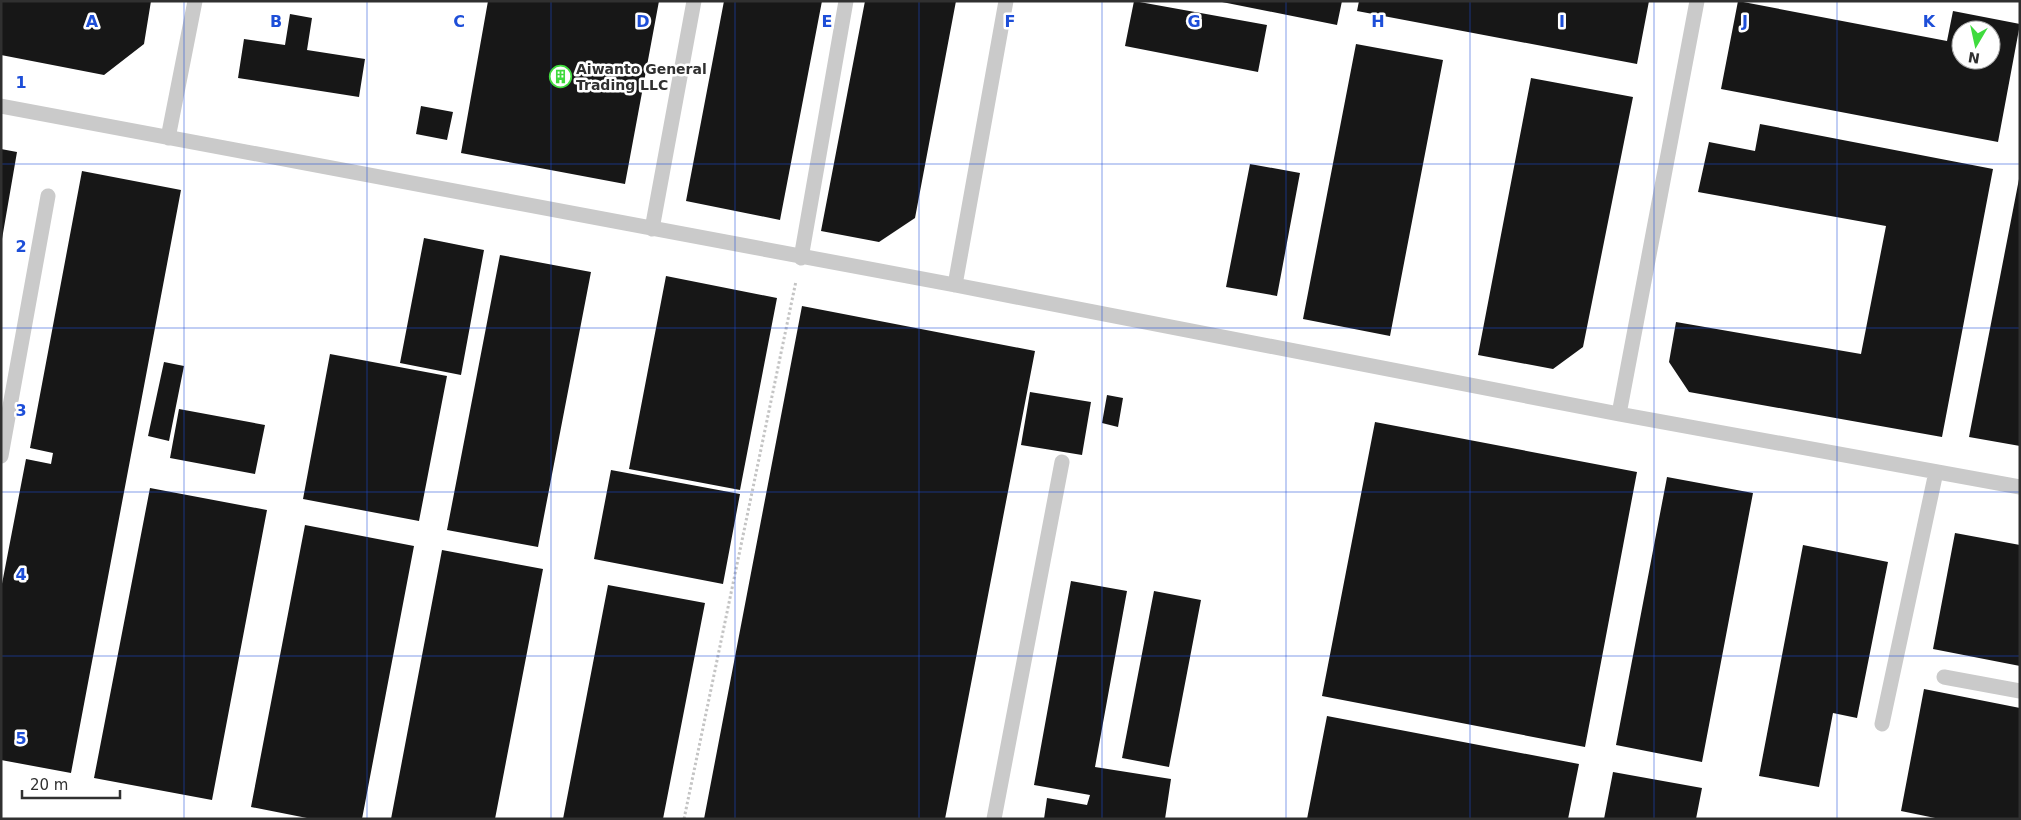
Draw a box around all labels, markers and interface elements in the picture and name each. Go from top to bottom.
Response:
text: A [86,12,99,31]
text: B [270,12,282,31]
text: C [453,12,465,31]
text: D [636,12,650,31]
text: E [822,12,832,31]
text: F [1005,12,1015,31]
text: G [1187,12,1201,31]
text: H [1371,12,1385,31]
text: I [1559,12,1565,31]
text: J [1741,12,1748,31]
text: K [1923,12,1936,31]
north arrow [1951,20,2001,70]
text: N [1967,49,1981,67]
place label: Aiwanto General Trading LLC [576,61,707,93]
building icon: Aiwanto General Trading LLC [548,65,572,89]
text: 1 [15,73,27,92]
text: 2 [15,237,27,256]
text: 3 [15,401,27,420]
text: 4 [15,565,27,584]
text: 5 [15,729,27,748]
scale bar [22,768,120,800]
text: 20 m [30,776,68,794]

